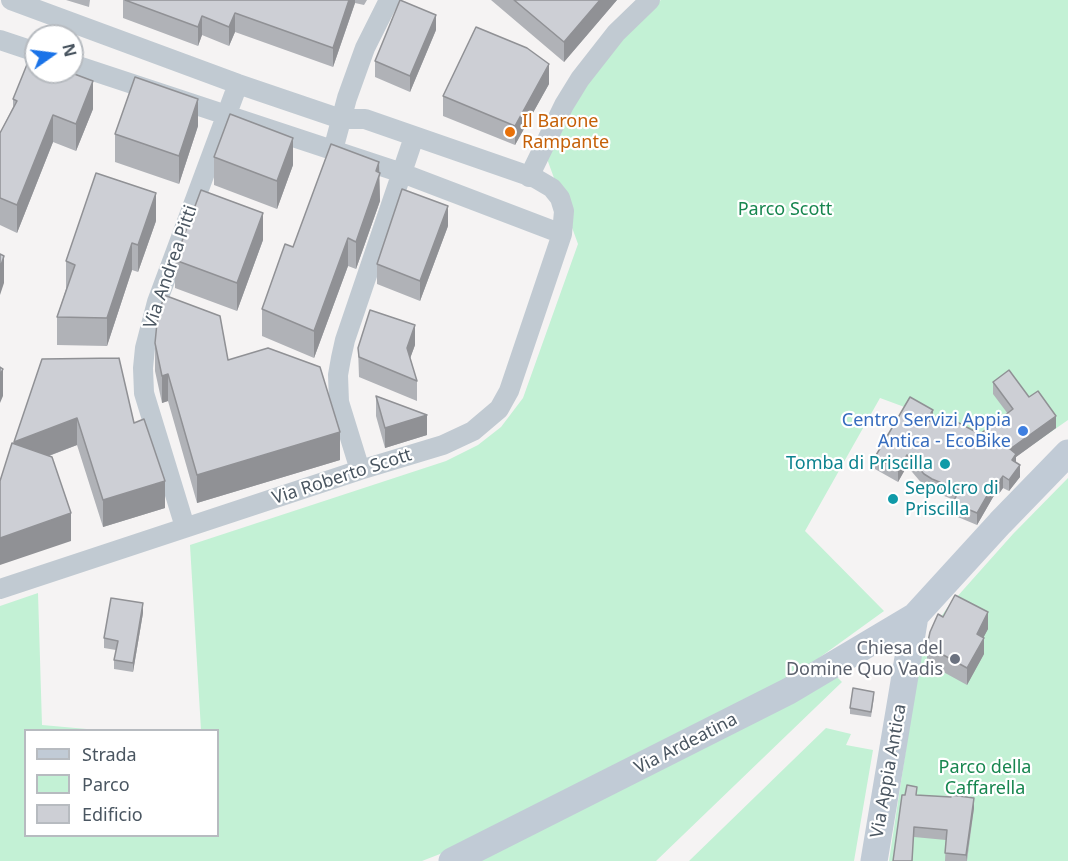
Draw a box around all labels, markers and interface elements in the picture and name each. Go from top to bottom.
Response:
north arrow [24,24,84,84]
text: N [57,41,82,59]
place label: Il Barone Rampante [522,111,609,154]
marker: Il Barone Rampante [503,125,517,139]
park label: Parco Scott [738,199,832,221]
street label: Via Andrea Pitti [140,202,202,332]
place label: Centro Servizi Appia Antica - EcoBike [842,410,1011,452]
marker: Centro Servizi Appia Antica - EcoBike [1016,424,1030,438]
street label: Via Roberto Scott [270,444,414,510]
place label: Tomba di Priscilla [786,453,933,475]
marker: Tomba di Priscilla [938,457,952,471]
place label: Sepolcro di Priscilla [905,478,999,520]
marker: Sepolcro di Priscilla [886,492,900,506]
place label: Chiesa del Domine Quo Vadis [786,638,943,680]
marker: Chiesa del Domine Quo Vadis [948,652,962,666]
street label: Via Appia Antica [867,702,911,840]
street label: Via Ardeatina [631,709,741,779]
legend [24,729,219,837]
text: Strada [82,742,137,766]
park label: Parco della Caffarella [939,757,1031,800]
text: Parco [82,772,130,796]
text: Edificio [82,802,143,826]

